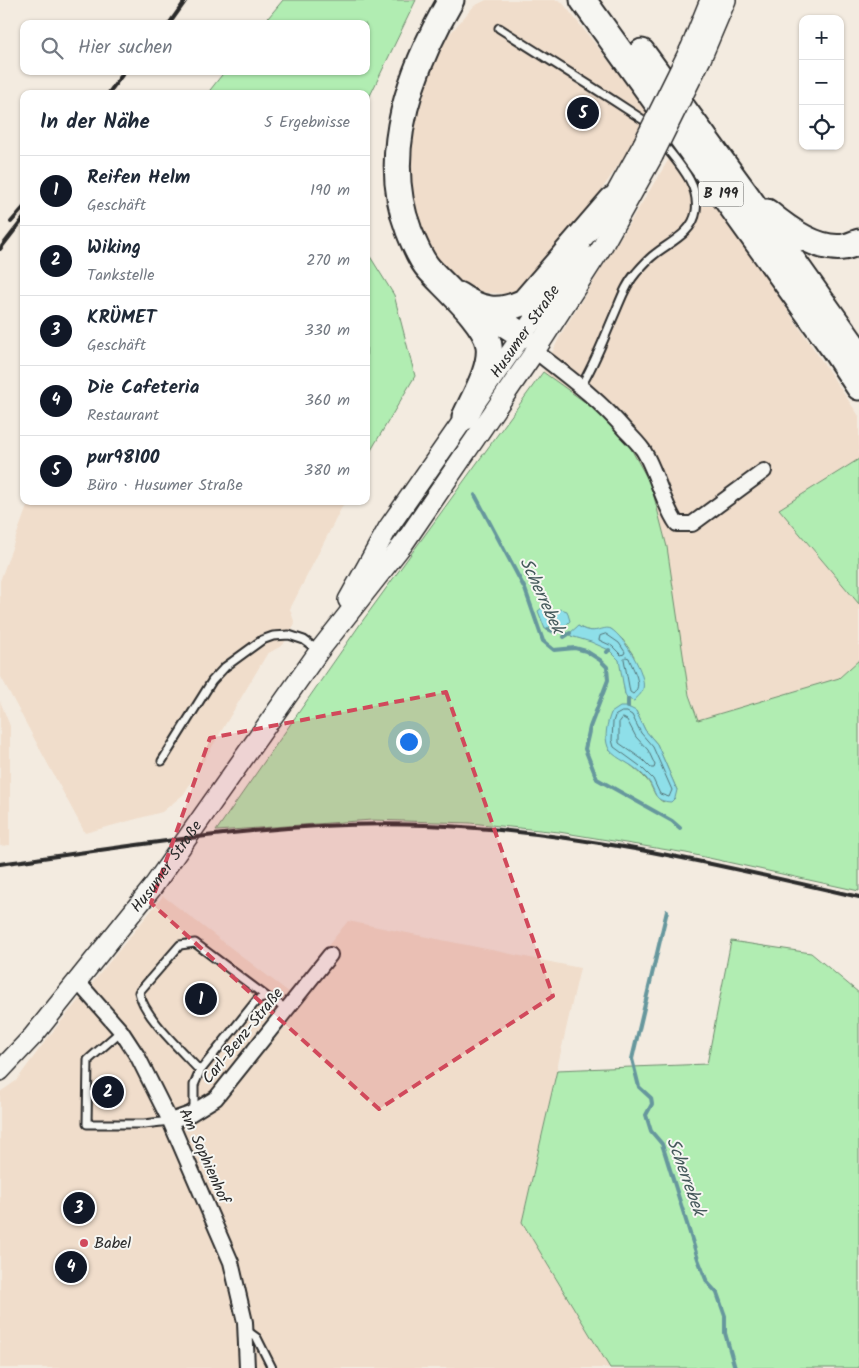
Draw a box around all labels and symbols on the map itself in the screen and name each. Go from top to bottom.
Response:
pin: 5 [567,94,599,132]
road number: B 199 [698,182,744,206]
street label: Husumer Straße [484,280,566,383]
water label: Scherrebek [511,553,572,641]
your location [396,729,422,755]
street label: Husumer Straße [124,815,209,918]
pin: 1 [185,980,217,1018]
street label: Carl-Benz-Straße [196,982,290,1090]
pin: 2 [92,1073,124,1111]
street label: Am Sophienhof [172,1104,237,1210]
water label: Scherrebek [657,1134,713,1223]
pin: 3 [63,1189,95,1227]
place label: Babel [94,1231,131,1256]
marker: Babel [78,1237,90,1249]
pin: 4 [55,1248,87,1286]

